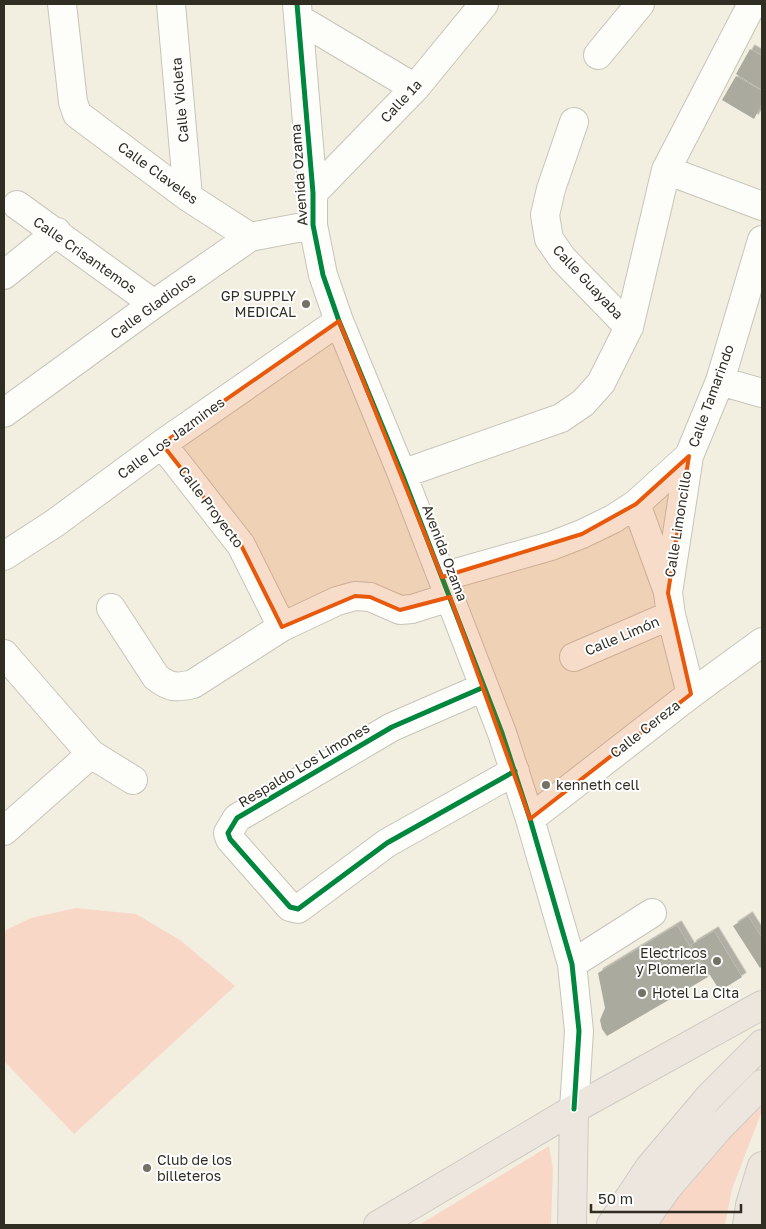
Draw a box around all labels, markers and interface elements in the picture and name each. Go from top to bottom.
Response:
street label: Calle Violeta [167,57,192,143]
street label: Calle 1a [376,76,425,126]
street label: Avenida Ozama [286,123,311,227]
street label: Calle Claveles [115,138,202,207]
street label: Calle Crisantemos [30,213,140,297]
street label: Calle Guayaba [550,241,627,322]
street label: Calle Gladiolos [107,269,199,342]
place label: GP SUPPLY MEDICAL [221,287,296,320]
marker: GP SUPPLY MEDICAL [300,298,312,310]
street label: Calle Tamarindo [684,342,737,450]
street label: Calle Los Jazmines [114,393,228,482]
street label: Calle Proyecto [175,463,248,551]
street label: Calle Limoncillo [661,469,694,578]
street label: Avenida Ozama [419,502,472,604]
street label: Calle Limón [582,612,661,659]
street label: Calle Cereza [606,696,683,761]
street label: Respaldo Los Limones [235,719,372,811]
place label: kenneth cell [556,776,640,793]
marker: kenneth cell [540,779,552,791]
place label: Electricos y Plomeria [636,944,707,977]
marker: Electricos y Plomeria [711,955,723,967]
place label: Hotel La Cita [652,984,739,1001]
marker: Hotel La Cita [636,987,648,999]
place label: Club de los billeteros [157,1151,232,1184]
marker: Club de los billeteros [141,1162,153,1174]
scale bar [591,1182,741,1214]
text: 50 m [598,1189,633,1207]

